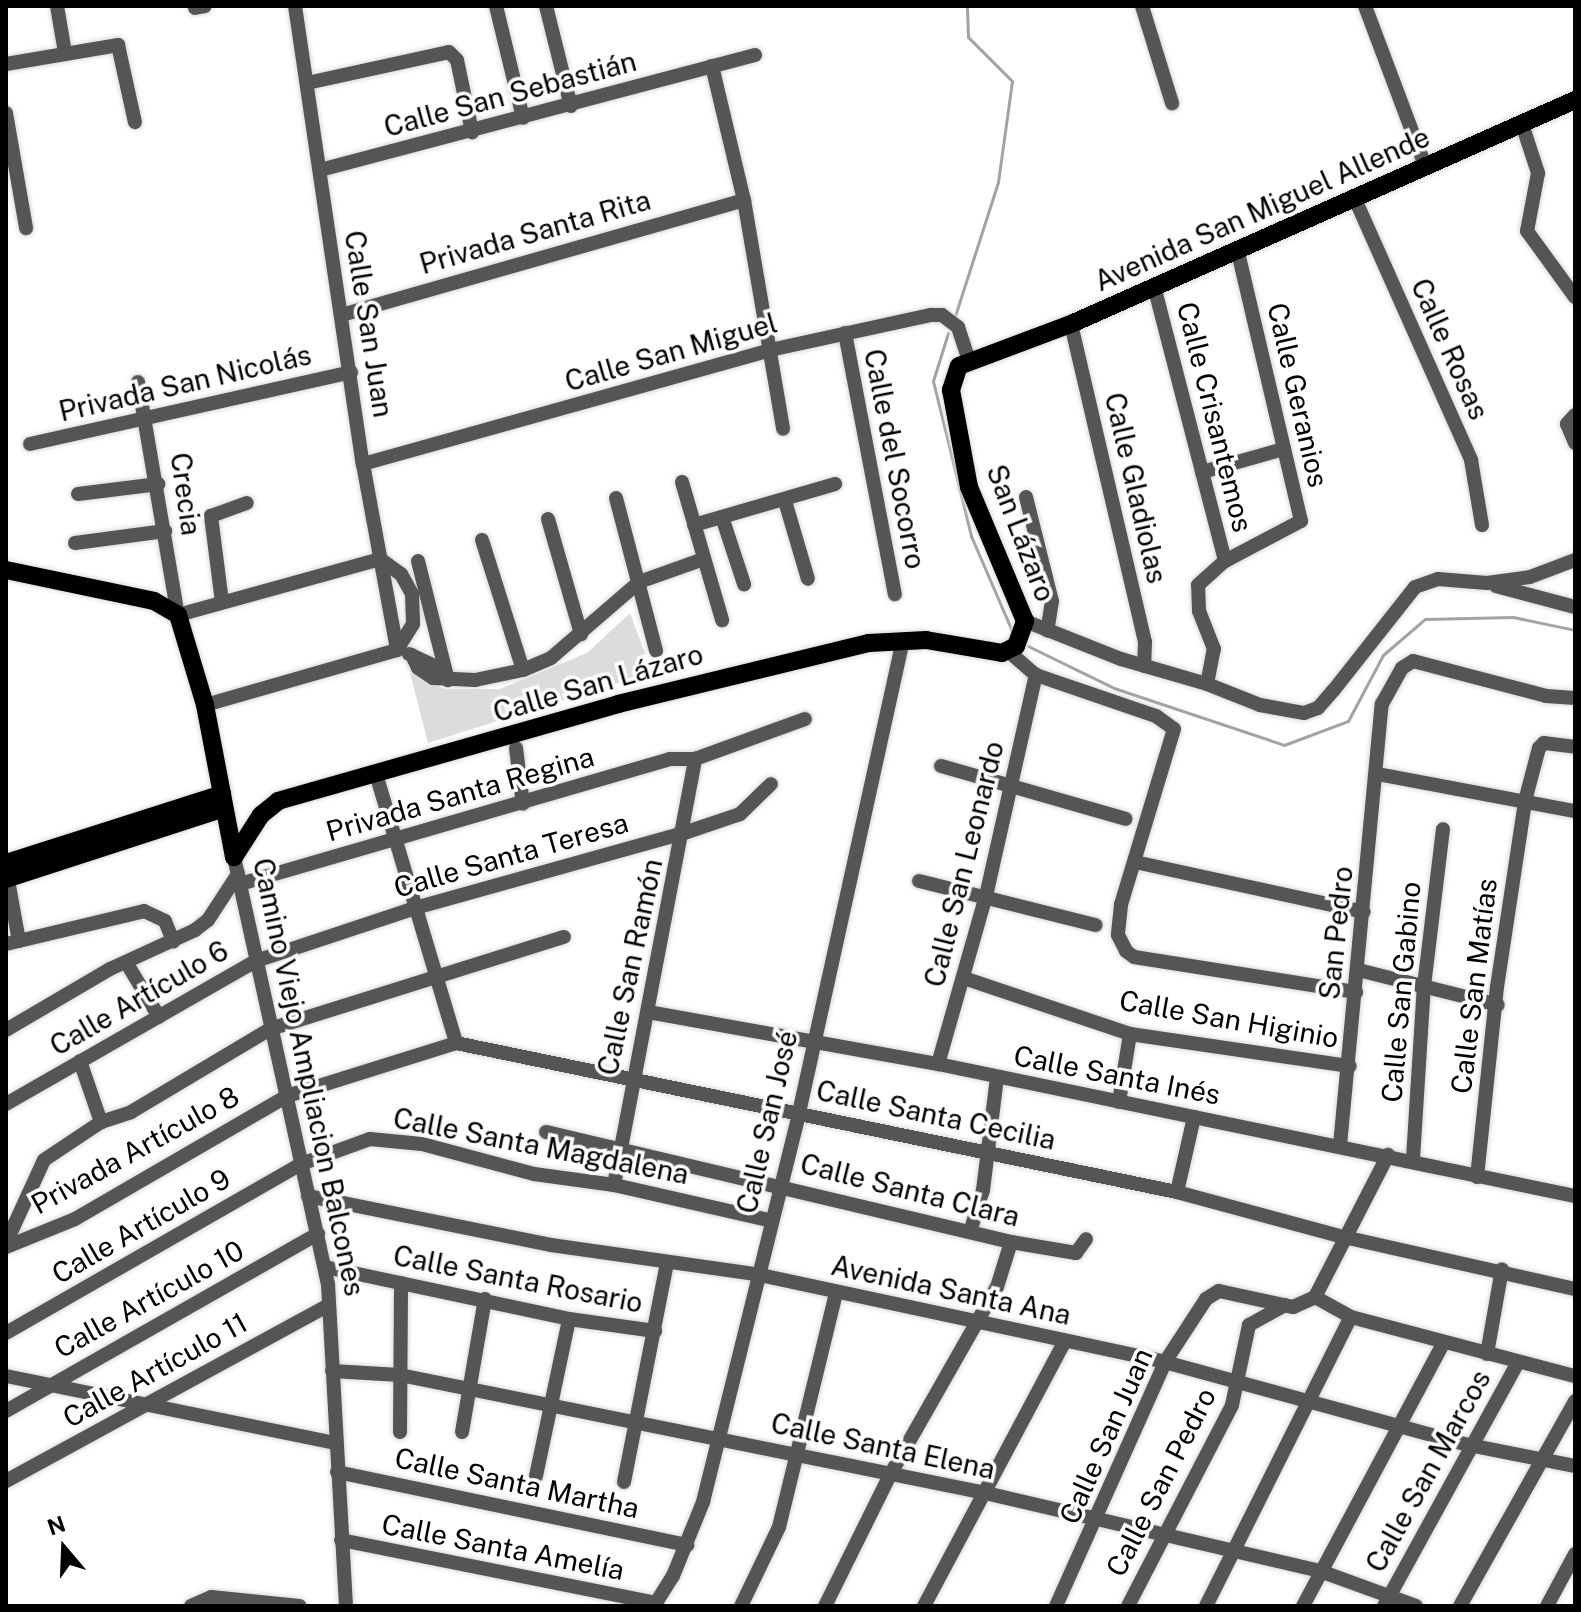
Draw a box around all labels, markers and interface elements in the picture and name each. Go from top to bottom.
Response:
street label: Calle San Sebastián [380,44,640,144]
street label: Avenida San Miguel Allende [1089,120,1435,298]
street label: Privada Santa Rita [416,183,654,281]
street label: Calle San Juan [338,228,400,420]
street label: Calle Rosas [1404,273,1496,425]
street label: Calle Crisantemos [1170,298,1260,536]
street label: Calle Geranios [1260,299,1336,491]
street label: Calle San Miguel [561,306,781,398]
street label: Privada San Nicolás [56,338,314,428]
street label: Calle del Socorro [857,346,933,572]
street label: Calle Gladiolas [1098,389,1174,587]
street label: Crecia [164,450,208,538]
street label: San Lázaro [980,460,1062,606]
street label: Calle San Lázaro [489,637,707,729]
street label: Calle San Leonardo [917,738,1011,990]
street label: Privada Santa Regina [322,740,598,848]
street label: Calle Santa Teresa [390,805,632,905]
street label: Camino Viejo Ampliacion Balcones [246,855,372,1299]
street label: Calle San Ramón [591,856,669,1078]
street label: San Pedro [1312,865,1360,1001]
street label: Calle San Matías [1444,876,1504,1096]
street label: Calle San Gabino [1375,880,1427,1104]
street label: Calle Artículo 6 [44,933,234,1063]
street label: Calle San Higinio [1117,983,1341,1055]
street label: Calle San José [730,1027,804,1217]
street label: Calle Santa Inés [1011,1038,1223,1112]
street label: Calle Santa Cecilia [813,1073,1059,1157]
street label: Privada Artículo 8 [25,1079,245,1221]
street label: Calle Santa Magdalena [390,1101,692,1191]
street label: Calle Santa Clara [797,1146,1023,1234]
street label: Calle Artículo 9 [46,1161,236,1291]
street label: Calle Artículo 10 [48,1233,250,1365]
street label: Calle Santa Rosario [390,1238,646,1320]
street label: Avenida Santa Ana [828,1248,1074,1332]
street label: Calle Artículo 11 [57,1305,253,1435]
street label: Calle San Juan [1052,1343,1160,1529]
street label: Calle San Marcos [1358,1364,1498,1578]
street label: Calle San Pedro [1099,1382,1223,1582]
street label: Calle Santa Elena [768,1406,998,1486]
street label: Calle Santa Martha [392,1441,642,1525]
street label: Calle Santa Amelía [379,1507,627,1587]
north arrow [24,1508,104,1588]
text: N [44,1510,69,1540]

